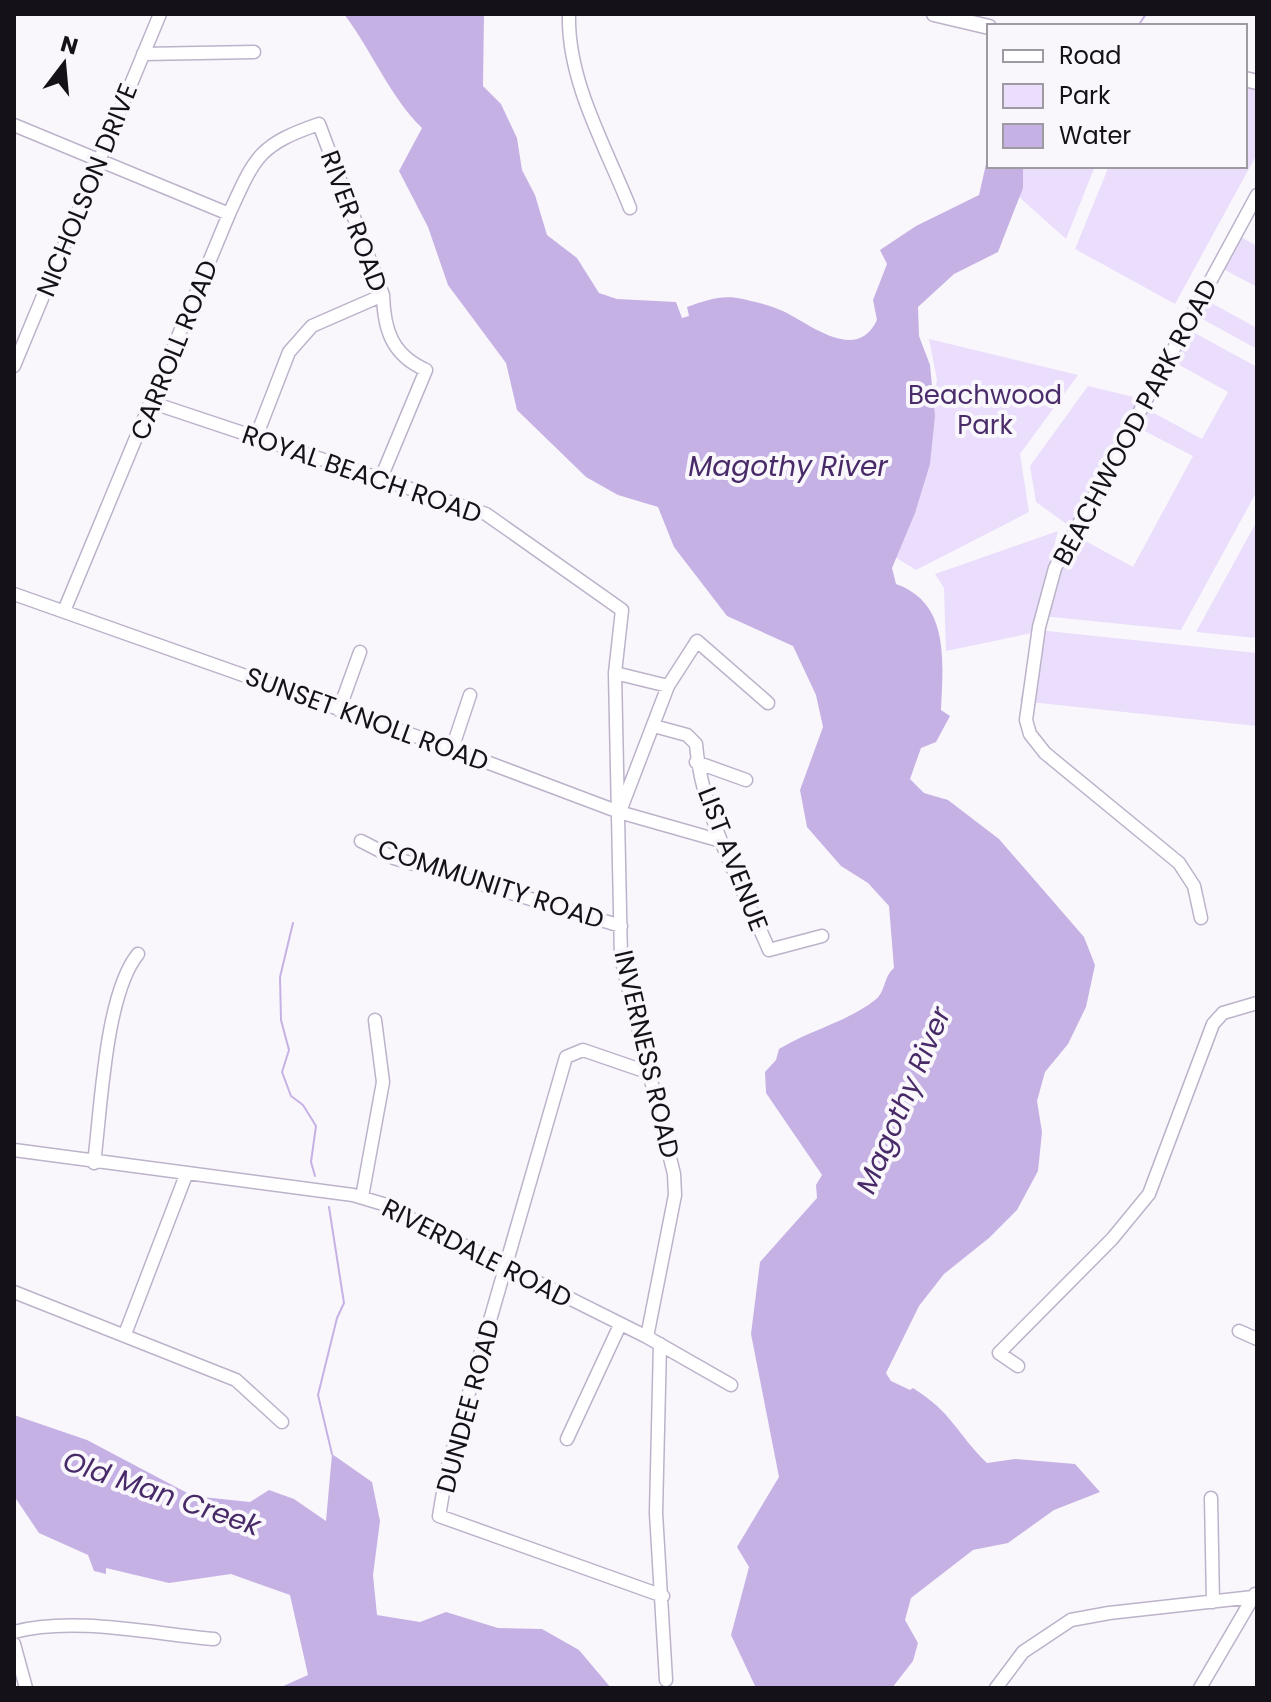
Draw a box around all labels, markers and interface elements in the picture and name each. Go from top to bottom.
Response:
north arrow [24,24,104,104]
legend [987,24,1247,168]
text: N [57,28,82,62]
text: Road [1059,39,1121,72]
street label: NICHOLSON DRIVE [28,78,146,302]
text: Park [1059,79,1111,112]
text: Water [1059,119,1131,152]
street label: RIVER ROAD [312,145,396,297]
street label: CARROLL ROAD [121,255,227,445]
street label: BEACHWOOD PARK ROAD [1044,272,1226,572]
park label: Beachwood Park [908,377,1062,443]
street label: ROYAL BEACH ROAD [237,416,487,532]
water label: Magothy River [688,447,888,486]
street label: SUNSET KNOLL ROAD [240,658,494,780]
street label: LIST AVENUE [689,782,777,936]
street label: COMMUNITY ROAD [373,830,609,938]
street label: INVERNESS ROAD [606,946,688,1162]
water label: Magothy River [847,1000,961,1200]
street label: RIVERDALE ROAD [376,1190,578,1316]
street label: DUNDEE ROAD [428,1315,508,1497]
water label: Old Man Creek [58,1441,267,1546]

